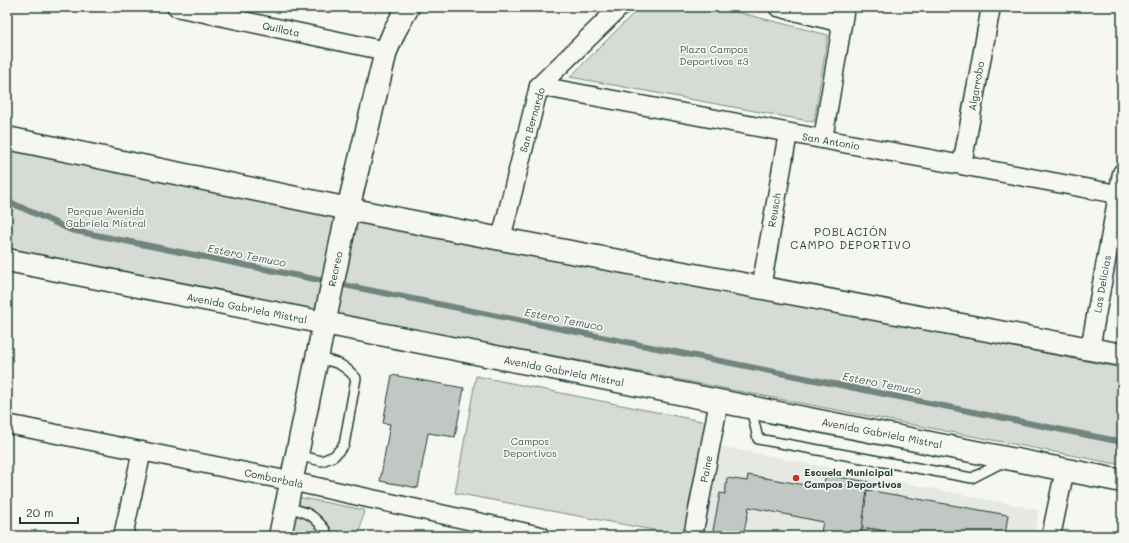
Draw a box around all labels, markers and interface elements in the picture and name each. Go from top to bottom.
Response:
street label: Quillota [261,18,301,40]
park label: Plaza Campos Deportivos #3 [680,42,749,68]
street label: Algarrobo [965,60,987,112]
street label: San Bernardo [516,86,548,154]
street label: San Antonio [801,129,861,153]
street label: Reusch [764,191,784,228]
park label: Parque Avenida Gabriela Mistral [66,204,146,230]
district label: POBLACIÓN CAMPO DEPORTIVO [790,224,912,252]
water label: Estero Temuco [207,240,288,270]
street label: Recreo [324,250,346,288]
street label: Las Delicias [1090,254,1114,314]
street label: Avenida Gabriela Mistral [186,289,308,327]
water label: Estero Temuco [524,304,605,334]
street label: Avenida Gabriela Mistral [503,352,625,390]
water label: Estero Temuco [842,368,923,398]
street label: Avenida Gabriela Mistral [821,414,943,452]
park label: Campos Deportivos [503,434,557,460]
street label: Paine [697,454,715,484]
street label: Combarbalá [243,465,305,491]
place label: Escuela Municipal Campos Deportivos [804,465,902,491]
marker: Escuela Municipal Campos Deportivos [791,473,801,483]
scale bar [20,499,78,525]
text: 20 m [26,504,54,520]

